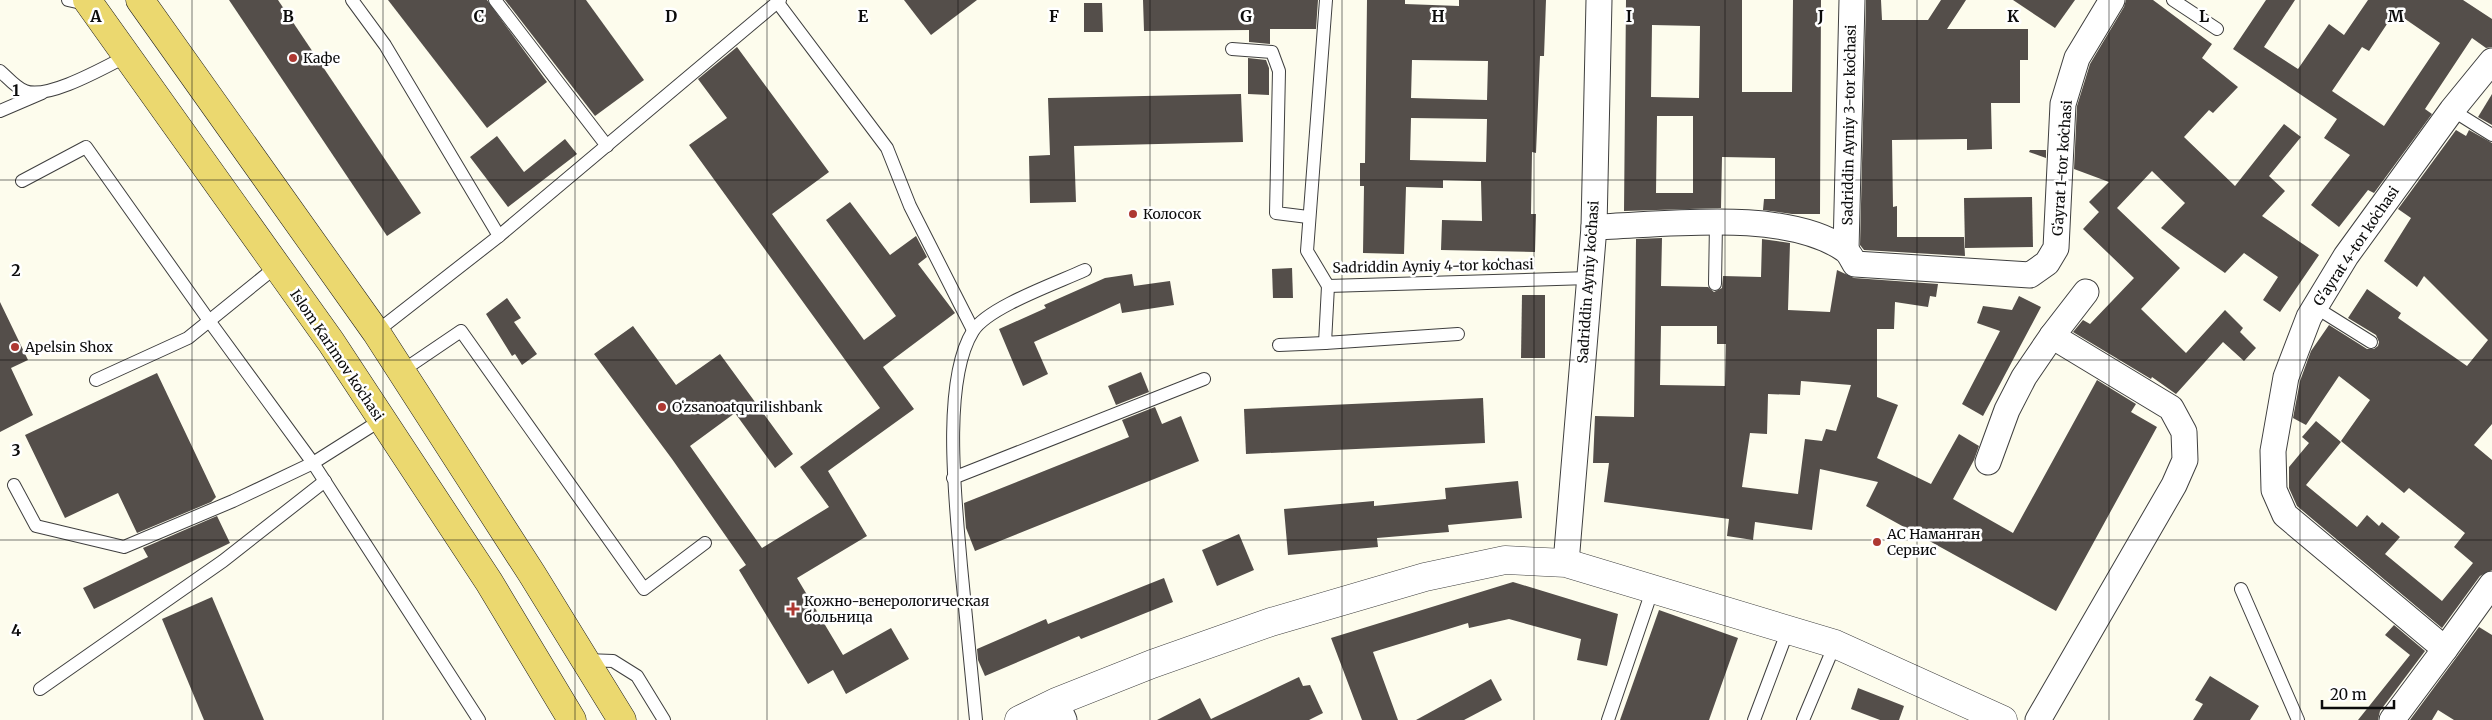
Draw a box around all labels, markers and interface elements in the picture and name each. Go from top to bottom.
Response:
text: A [89,6,102,26]
text: B [282,6,294,26]
text: C [474,6,484,26]
text: D [665,6,677,26]
text: E [858,6,869,26]
text: F [1049,6,1059,26]
text: G [1240,6,1252,26]
text: H [1431,6,1445,26]
text: I [1626,6,1632,26]
text: J [1817,6,1824,26]
text: K [2007,6,2019,26]
text: L [2199,6,2209,26]
text: M [2388,6,2405,26]
street label: Sadriddin Ayniy 3-tor koʻchasi [1838,24,1860,226]
place label: Кафе [303,49,340,67]
marker: Кафе [287,52,299,64]
text: 1 [12,80,20,100]
street label: Gʻayrat 1-tor koʻchasi [2048,99,2076,236]
street label: G'ayrat 4-tor koʻchasi [2309,182,2403,309]
street label: Sadriddin Ayniy koʻchasi [1573,199,1603,364]
place label: Колосок [1143,205,1201,223]
marker: Колосок [1127,208,1139,220]
street label: Sadriddin Ayniy 4-tor koʻchasi [1332,255,1534,277]
text: 2 [11,260,21,280]
street label: Islom Karimov koʻchasi [286,286,388,425]
place label: Apelsin Shox [24,338,114,356]
marker: Apelsin Shox [9,341,21,353]
place label: Oʻzsanoatqurilishbank [672,398,823,416]
marker: Oʻzsanoatqurilishbank [656,401,668,413]
text: 3 [11,440,21,460]
place label: АС Наманган Сервис [1886,525,1981,559]
marker: АС Наманган Сервис [1871,536,1883,548]
place label: Кожно-венерологическая больница [804,592,989,626]
marker: Кожно-венерологическая больница [786,602,800,616]
text: 4 [11,620,21,640]
scale bar [2322,678,2394,710]
text: 20 m [2330,685,2367,704]

